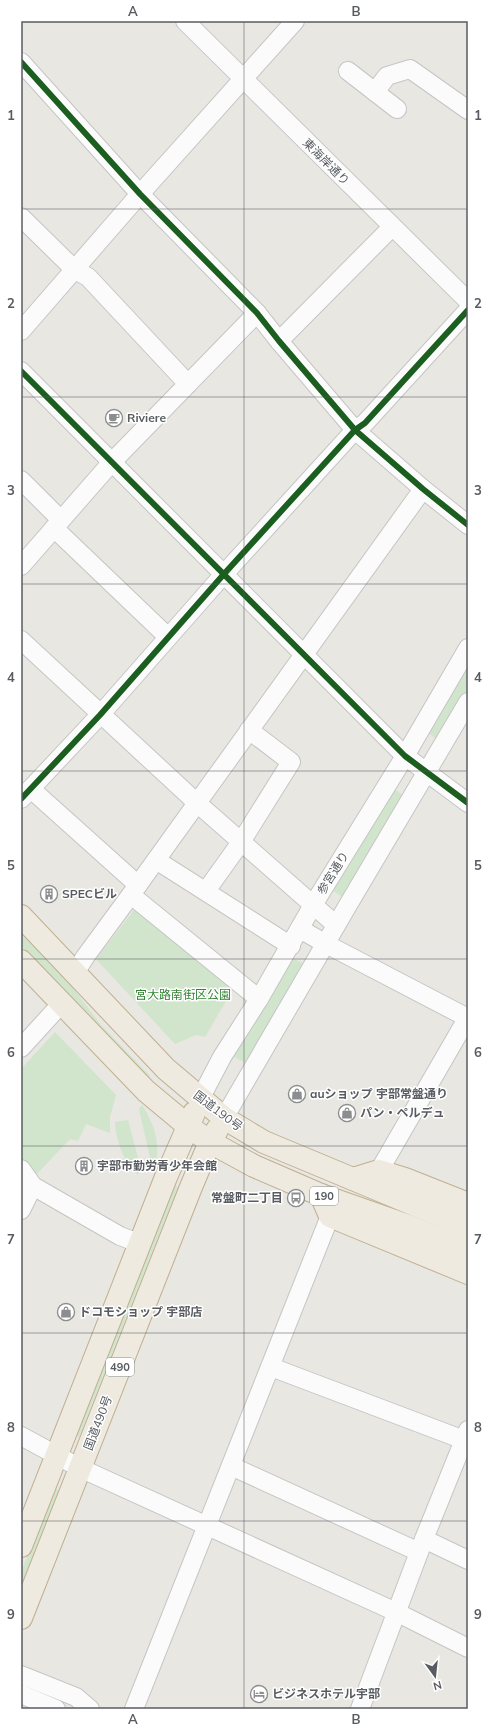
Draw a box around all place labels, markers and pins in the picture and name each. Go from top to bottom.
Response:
cafe icon: Riviere [104,408,124,428]
place label: Riviere [127,410,166,425]
building icon: SPECビル [39,884,59,904]
place label: SPECビル [62,886,117,901]
shop icon: auショップ 宇部常盤通り [287,1084,307,1104]
place label: auショップ 宇部常盤通り [310,1086,448,1101]
shop icon: パン・ペルデュ [337,1103,357,1123]
place label: パン・ペルデュ [360,1105,445,1120]
building icon: 宇部市勤労青少年会館 [74,1156,94,1176]
place label: 宇部市勤労青少年会館 [97,1158,217,1173]
bus stop icon: 常盤町二丁目 [286,1188,306,1208]
place label: 常盤町二丁目 [211,1190,283,1205]
shop icon: ドコモショップ 宇部店 [56,1302,76,1322]
place label: ドコモショップ 宇部店 [79,1304,202,1319]
hotel icon: ビジネスホテル宇部 [249,1684,269,1704]
place label: ビジネスホテル宇部 [272,1686,380,1701]

